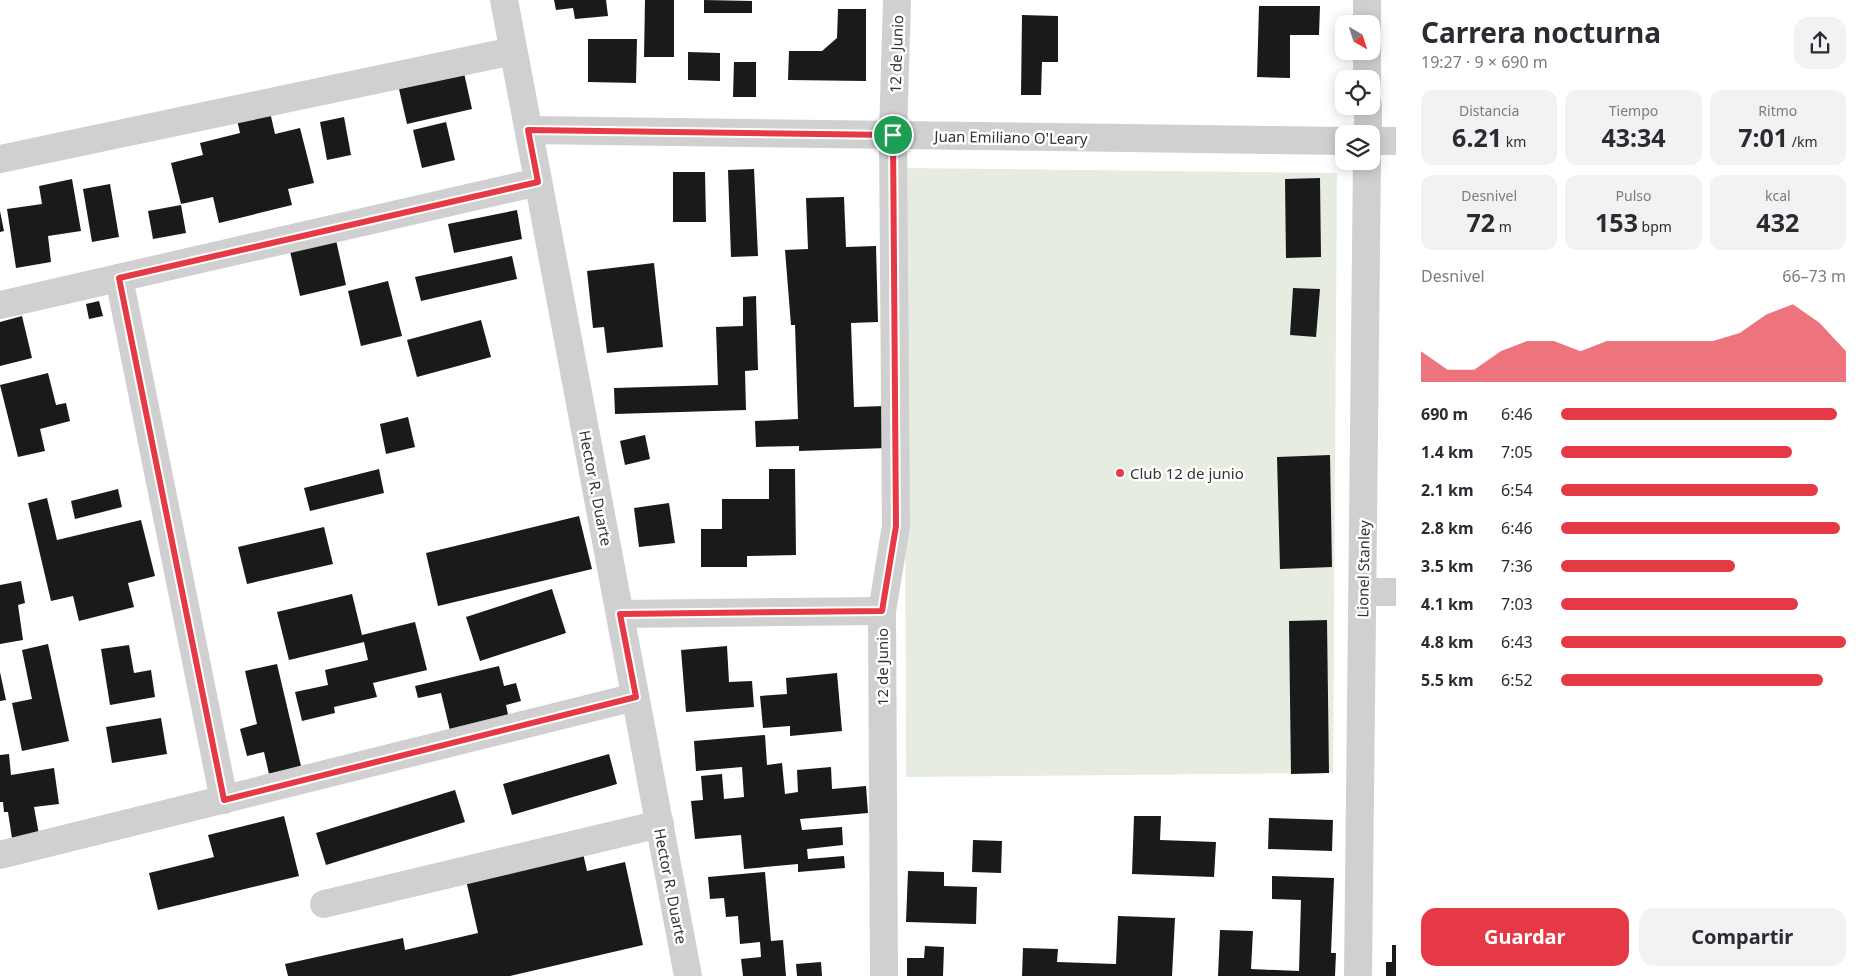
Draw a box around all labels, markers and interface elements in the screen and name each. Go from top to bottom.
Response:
text: Carrera nocturna [1421,13,1661,51]
street label: 12 de Junio [885,15,907,93]
north arrow [1335,15,1380,60]
map controls [1335,15,1380,170]
button: share [1794,17,1846,69]
text: 19:27 · 9 × 690 m [1421,51,1548,73]
button: locate [1335,70,1380,115]
text: Distancia [1459,101,1519,120]
text: Tiempo [1609,101,1658,120]
text: Ritmo [1758,101,1797,120]
pin [872,114,914,156]
text: 6.21 [1452,120,1502,154]
text: 43:34 [1601,120,1666,154]
text: 7:01 [1738,120,1788,154]
icon: arrive [879,121,907,149]
button: layers [1335,125,1380,170]
street label: Juan Emiliano O'Leary [932,126,1088,148]
text: km [1502,132,1526,151]
text: /km [1788,132,1818,151]
text: Desnivel [1461,186,1517,205]
text: Pulso [1616,186,1651,205]
text: kcal [1765,186,1791,205]
text: 72 [1466,205,1495,239]
text: 153 [1595,205,1638,239]
text: 432 [1756,205,1799,239]
text: m [1495,217,1512,236]
text: bpm [1638,217,1672,236]
text: Desnivel [1421,265,1485,287]
text: 66–73 m [1782,265,1846,287]
text: 690 m [1421,403,1468,425]
text: 6:46 [1501,403,1533,425]
street label: Hector R. Duarte [575,429,617,547]
text: 1.4 km [1421,441,1473,463]
text: 7:05 [1501,441,1533,463]
place label: Club 12 de junio [1130,463,1244,483]
marker: Club 12 de junio [1114,467,1126,479]
text: 2.1 km [1421,479,1473,501]
text: 6:54 [1501,479,1533,501]
text: 2.8 km [1421,517,1473,539]
text: 6:46 [1501,517,1533,539]
street label: Lionel Stanley [1352,520,1374,618]
text: 3.5 km [1421,555,1473,577]
text: 7:36 [1501,555,1533,577]
text: 4.1 km [1421,593,1473,615]
text: 7:03 [1501,593,1533,615]
street label: 12 de Junio [872,628,892,706]
text: 4.8 km [1421,631,1473,653]
text: 6:43 [1501,631,1533,653]
text: 5.5 km [1421,669,1473,691]
text: 6:52 [1501,669,1533,691]
street label: Hector R. Duarte [650,827,692,945]
button: Guardar [1421,908,1629,966]
button: Compartir [1639,908,1846,966]

